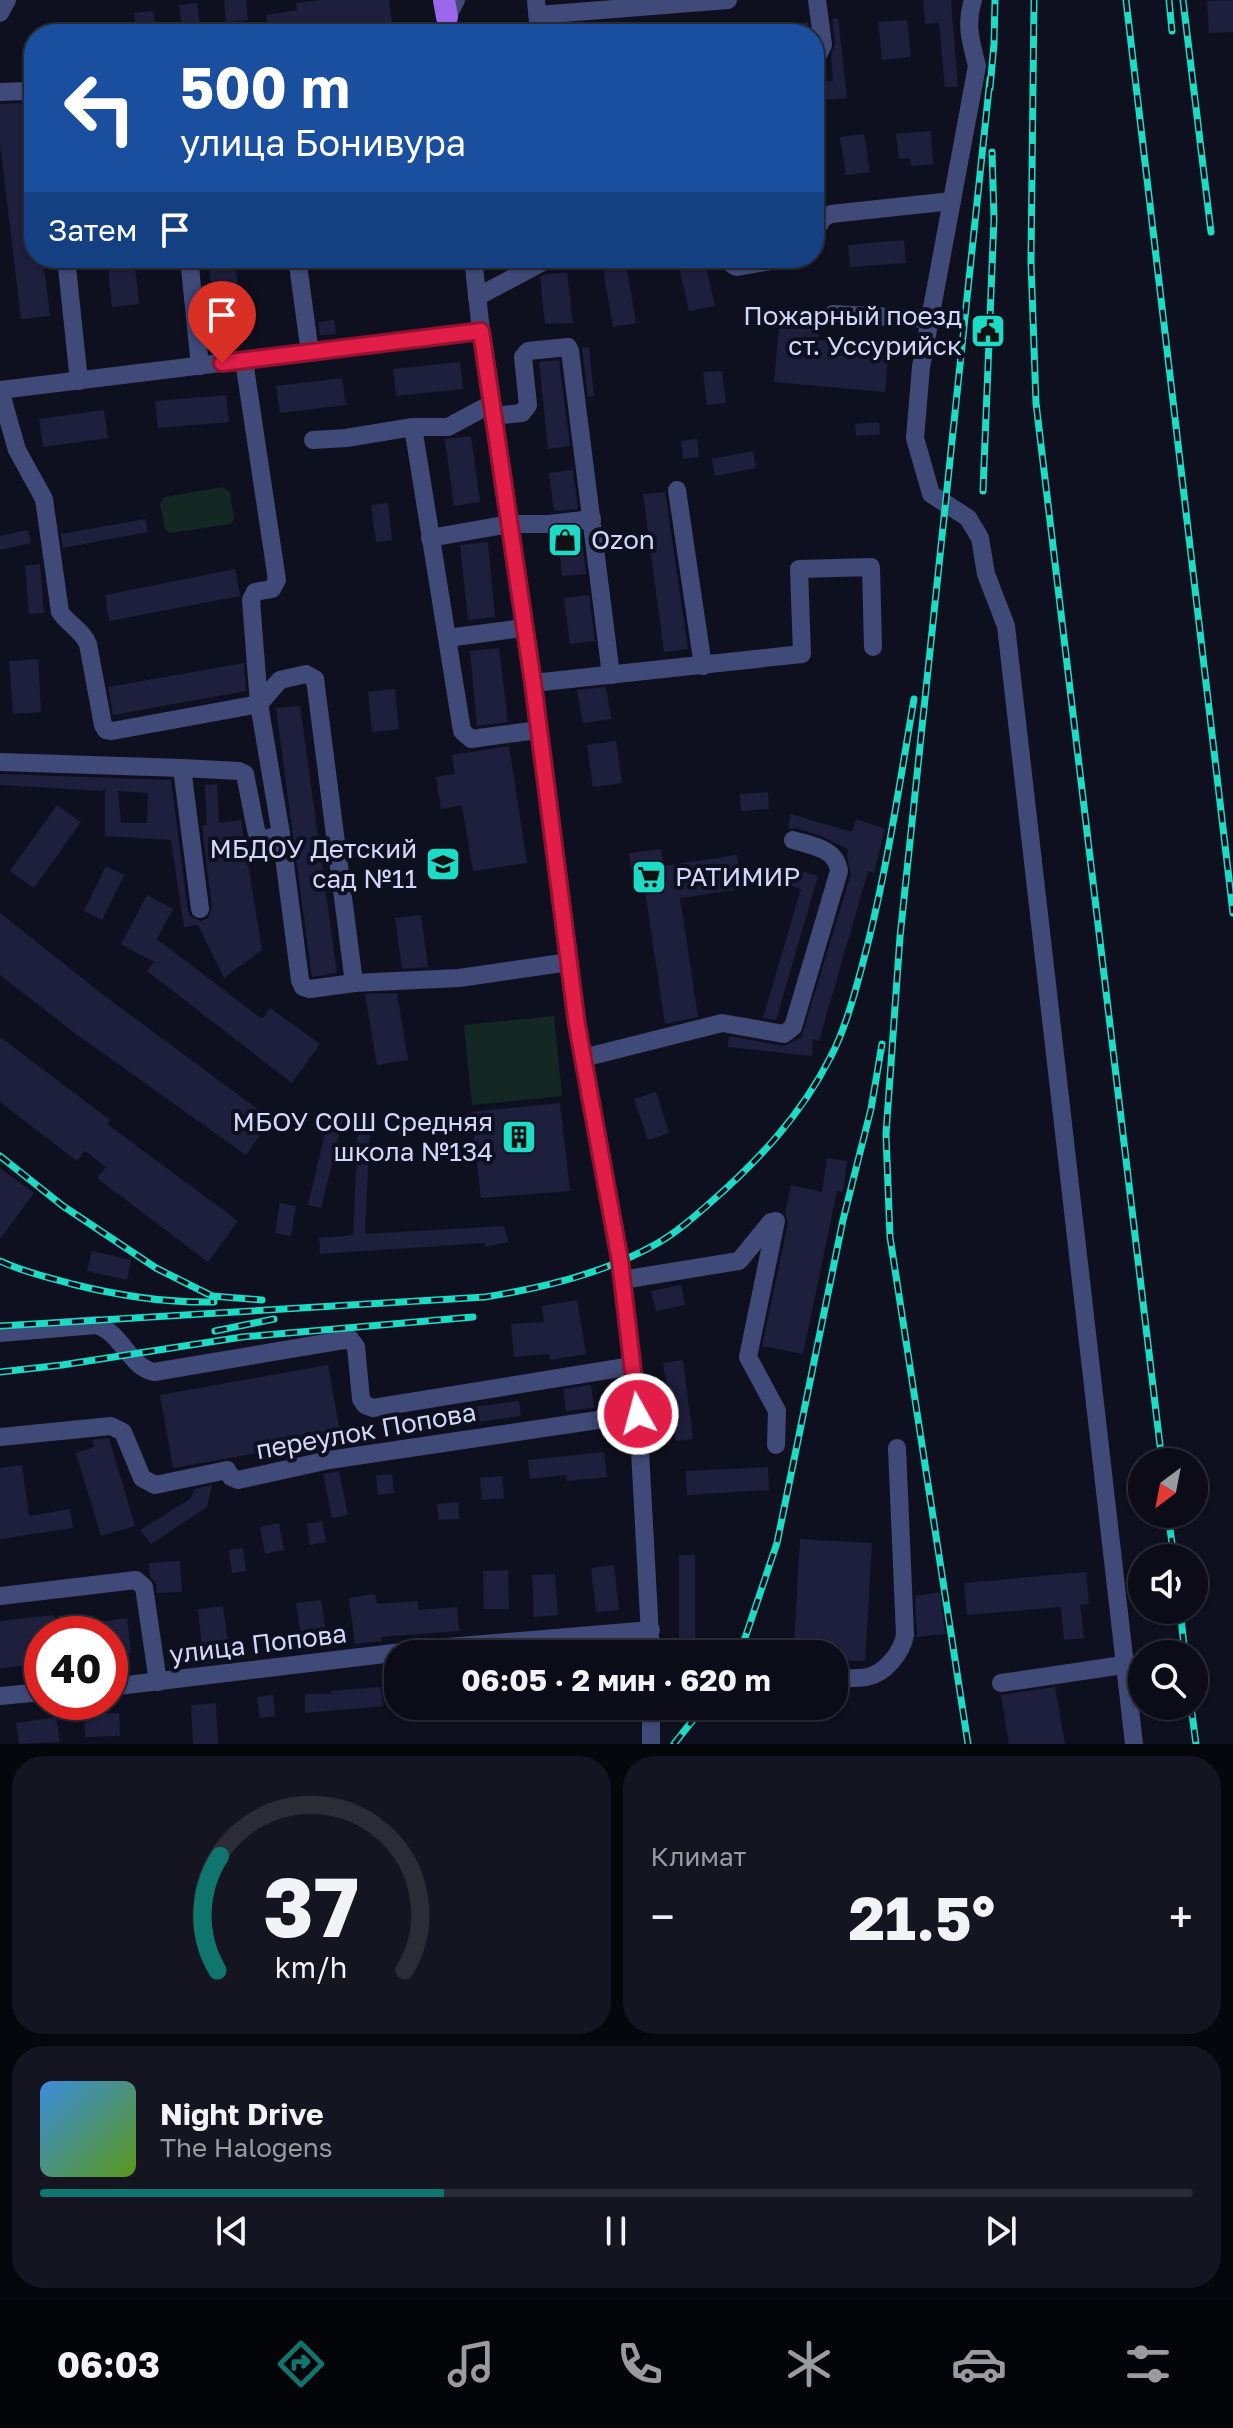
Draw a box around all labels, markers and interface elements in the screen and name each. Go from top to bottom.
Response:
text: 500 m [180,53,350,120]
icon: left [48,56,152,160]
text: улица Бонивура [180,121,466,164]
icon: arrive [153,208,197,252]
text: Затем [48,212,137,248]
pin [188,281,256,363]
icon: arrive [200,293,244,337]
place label: Пожарный поезд ст. Уссурийск [743,300,962,361]
public building icon: Пожарный поезд ст. Уссурийск [969,312,1007,350]
shop icon: Ozon [546,521,584,559]
place label: Ozon [591,524,655,555]
place label: МБДОУ Детский сад №11 [209,833,417,894]
school or university icon: МБДОУ Детский сад №11 [424,845,462,883]
supermarket icon: РАТИМИР [630,858,668,896]
place label: РАТИМИР [675,861,800,892]
place label: МБОУ СОШ Средняя школа №134 [233,1106,493,1167]
building icon: МБОУ СОШ Средняя школа №134 [500,1118,538,1156]
position arrow [596,1372,680,1456]
street label: переулок Попова [253,1396,479,1465]
north arrow [1128,1448,1208,1528]
map controls [1128,1448,1208,1720]
button: sound [1128,1544,1208,1624]
speed limit sign: 40 [24,1616,128,1720]
street label: улица Попова [168,1617,348,1670]
button: search [1128,1640,1208,1720]
text: 06:05 · 2 мин · 620 m [461,1662,771,1698]
text: Климат [651,1841,746,1872]
text: 37 [263,1855,359,1955]
text: 21.5° [848,1881,995,1953]
text: − [651,1890,675,1943]
text: + [1169,1890,1193,1943]
text: km/h [275,1950,348,1984]
text: Night Drive [160,2096,324,2132]
text: The Halogens [160,2132,333,2163]
icon: previous [210,2209,254,2253]
icon: pause [594,2209,638,2253]
icon: next [979,2209,1023,2253]
icon: directions [273,2336,329,2392]
icon: music [443,2336,499,2392]
icon: phone [612,2336,668,2392]
icon: climate [781,2336,837,2392]
icon: car [951,2336,1007,2392]
icon: filters [1120,2336,1176,2392]
text: 06:03 [57,2343,160,2386]

